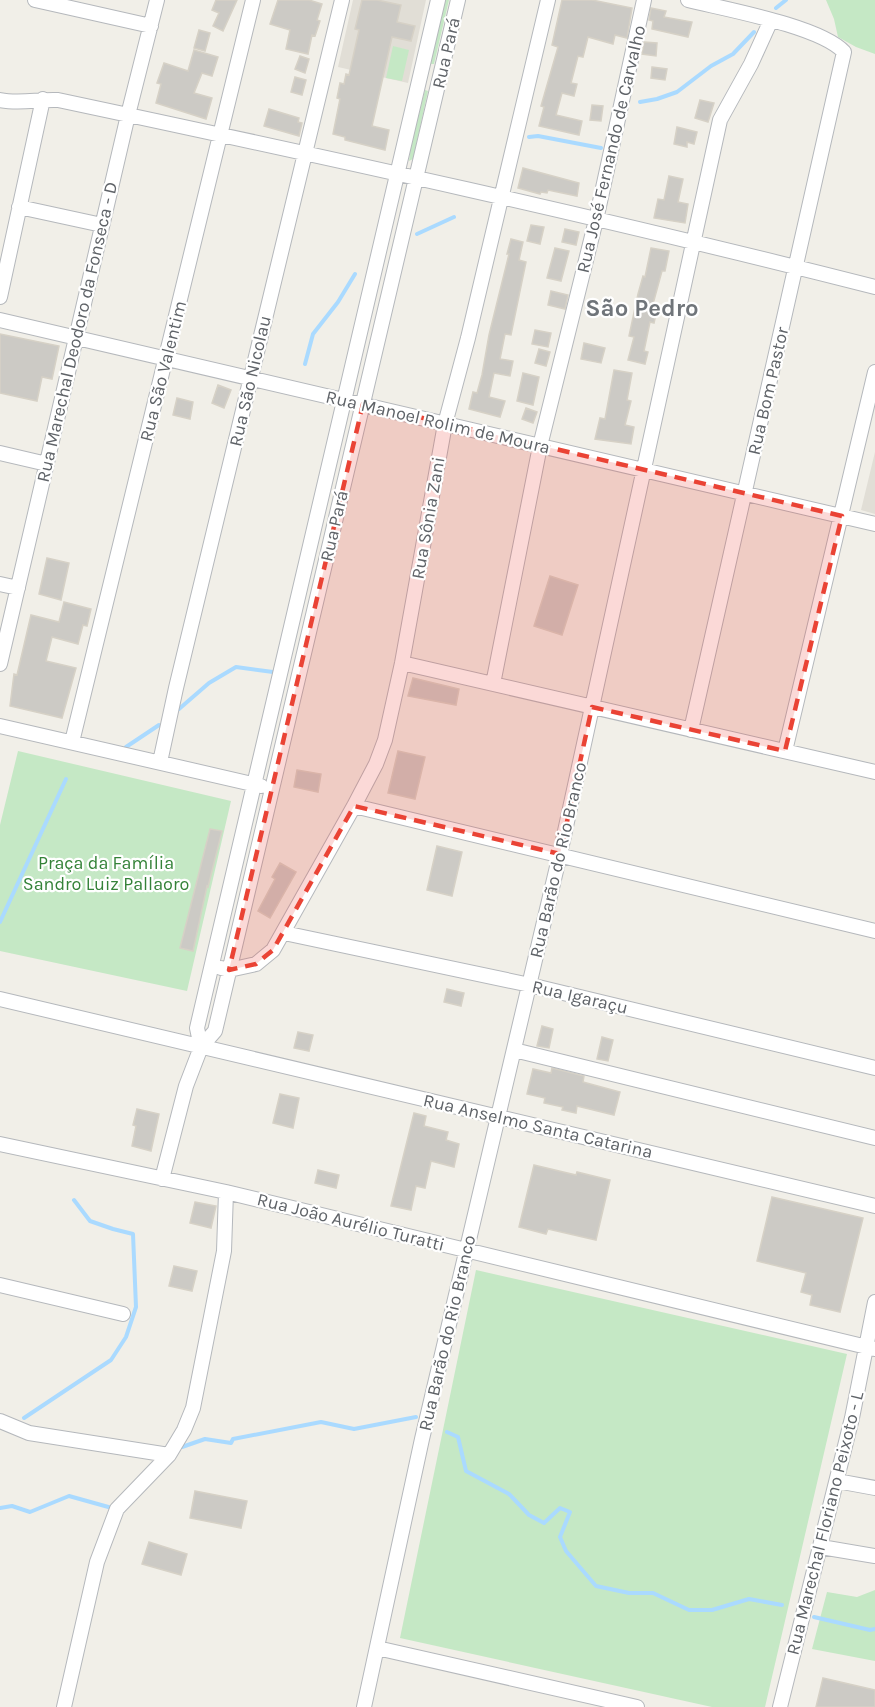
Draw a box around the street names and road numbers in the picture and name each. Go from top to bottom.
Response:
street label: Rua Pará [427,15,465,91]
street label: Rua José Fernando de Carvalho [572,23,650,275]
street label: Rua Marechal Deodoro da Fonseca - D [32,180,122,484]
street label: Rua São Valentim [135,298,191,444]
street label: Rua São Nicolau [224,313,276,449]
street label: Rua Bom Pastor [743,324,794,457]
street label: Rua Manoel Rolim de Moura [324,385,552,459]
street label: Rua Sônia Zani [406,455,450,581]
street label: Rua Pará [315,488,353,564]
street label: Rua Barão do Rio Branco [525,760,591,960]
street label: Rua Igaraçu [530,975,630,1019]
street label: Rua Anselmo Santa Catarina [421,1089,655,1163]
street label: Rua João Aurélio Turatti [255,1188,447,1256]
street label: Rua Barão do Rio Branco [414,1233,480,1433]
street label: Rua Marechal Floriano Peixoto - L [782,1388,869,1657]

